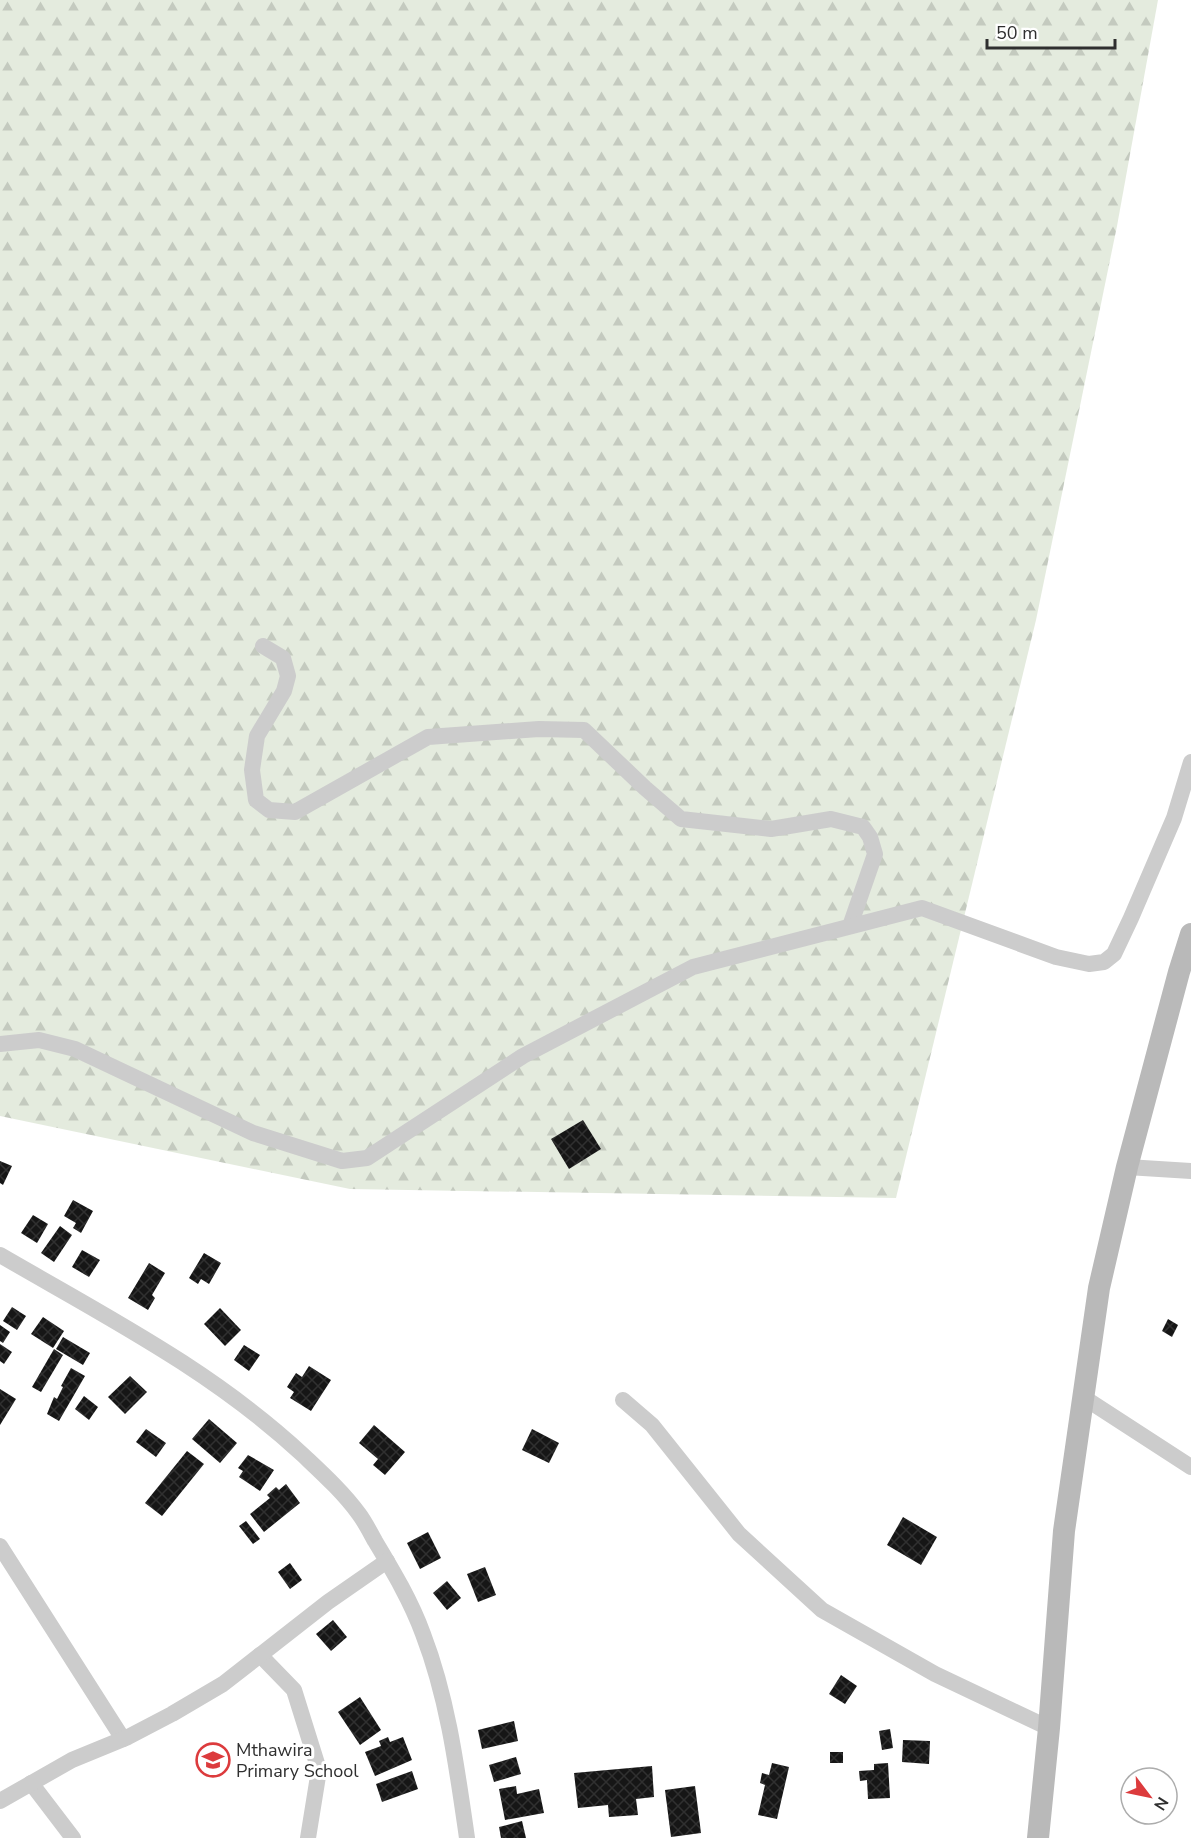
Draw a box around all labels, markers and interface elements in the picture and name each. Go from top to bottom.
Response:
scale bar [987,12,1114,50]
text: 50 m [996,21,1038,45]
place label: Mthawira Primary School [236,1738,359,1783]
school or university icon: Mthawira Primary School [195,1742,231,1778]
north arrow [1119,1766,1179,1826]
text: N [1148,1793,1173,1814]

